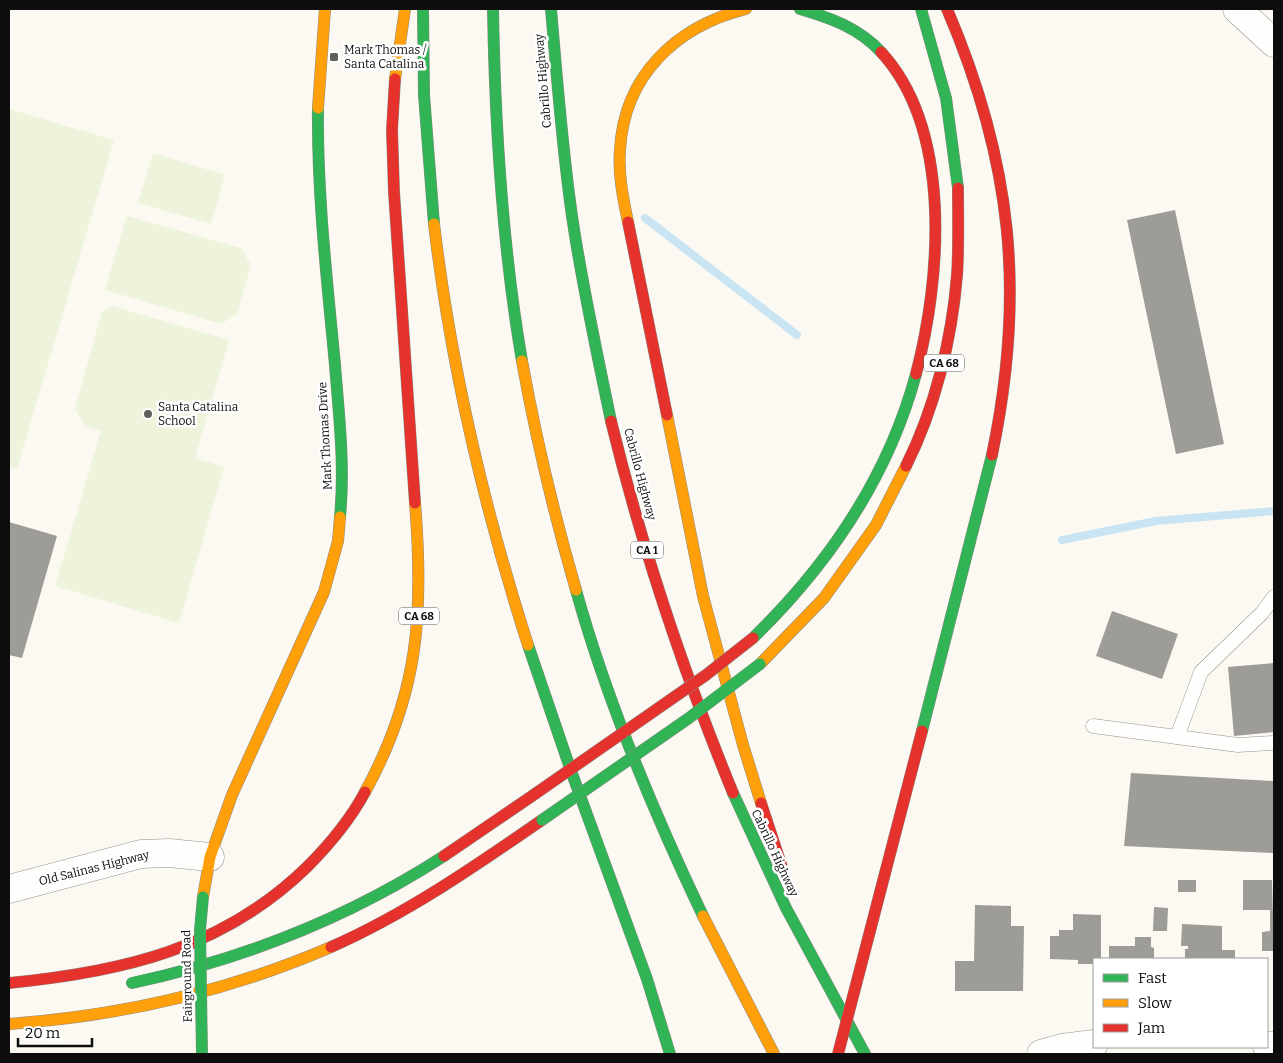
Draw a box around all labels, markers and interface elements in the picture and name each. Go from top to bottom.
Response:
street label: Cabrillo Highway [532,33,554,129]
place label: Mark Thomas / Santa Catalina [344,43,427,71]
marker: Mark Thomas / Santa Catalina [328,51,340,63]
road number: CA 68 [924,354,964,372]
street label: Mark Thomas Drive [315,382,335,490]
place label: Santa Catalina School [158,400,239,428]
marker: Santa Catalina School [142,408,154,420]
street label: Cabrillo Highway [621,426,659,522]
road number: CA 1 [631,542,663,558]
road number: CA 68 [399,608,439,624]
street label: Cabrillo Highway [749,807,802,899]
street label: Old Salinas Highway [37,847,151,889]
street label: Fairground Road [179,929,195,1023]
legend [1093,958,1268,1048]
text: Fast [1138,969,1167,987]
text: Slow [1138,994,1173,1012]
scale bar [18,1016,91,1048]
text: Jam [1137,1019,1166,1037]
text: 20 m [25,1024,61,1042]

